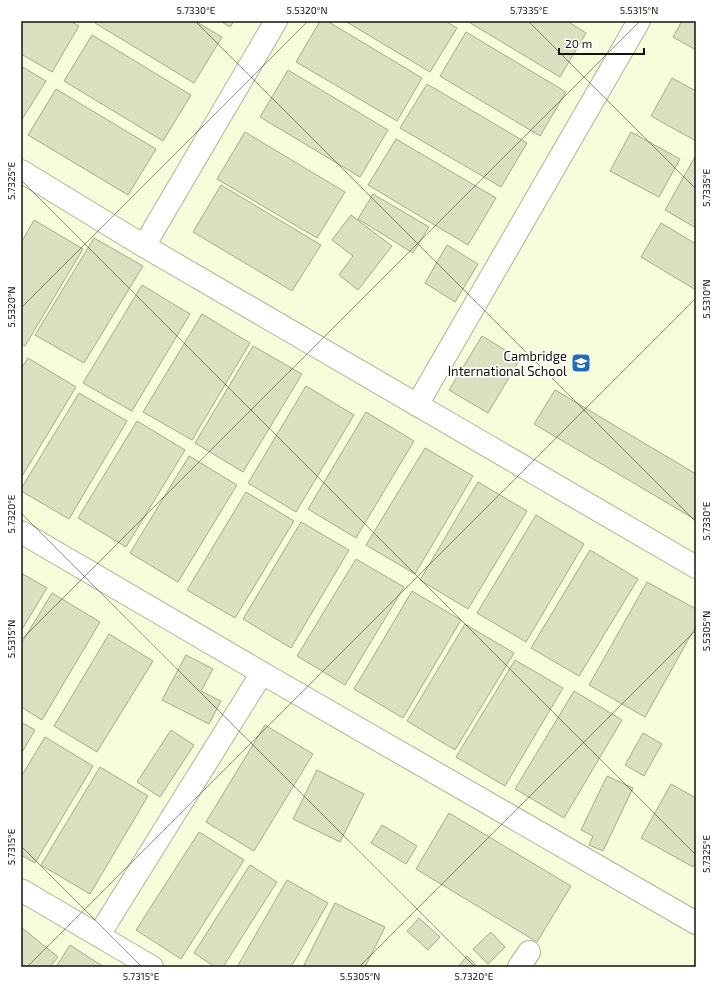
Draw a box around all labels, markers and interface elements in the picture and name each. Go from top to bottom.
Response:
text: 5.7330°E [177,4,216,16]
text: 5.5320°N [287,4,327,16]
text: 5.7335°E [510,4,548,16]
text: 5.5315°N [620,4,658,16]
scale bar [559,30,644,56]
text: 20 m [565,36,592,50]
text: 5.7325°E [5,162,17,200]
text: 5.7335°E [700,169,712,207]
text: 5.5310°N [700,279,712,319]
text: 5.5320°N [5,287,17,327]
place label: Cambridge International School [448,348,567,379]
school or university icon: Cambridge International School [570,352,592,374]
text: 5.7320°E [5,494,17,533]
text: 5.7330°E [700,501,712,540]
text: 5.5305°N [700,611,712,651]
text: 5.5315°N [5,620,17,658]
text: 5.7315°E [5,828,17,865]
text: 5.7325°E [700,835,712,873]
text: 5.7315°E [123,970,160,982]
text: 5.5305°N [340,970,380,982]
text: 5.7320°E [455,970,494,982]

